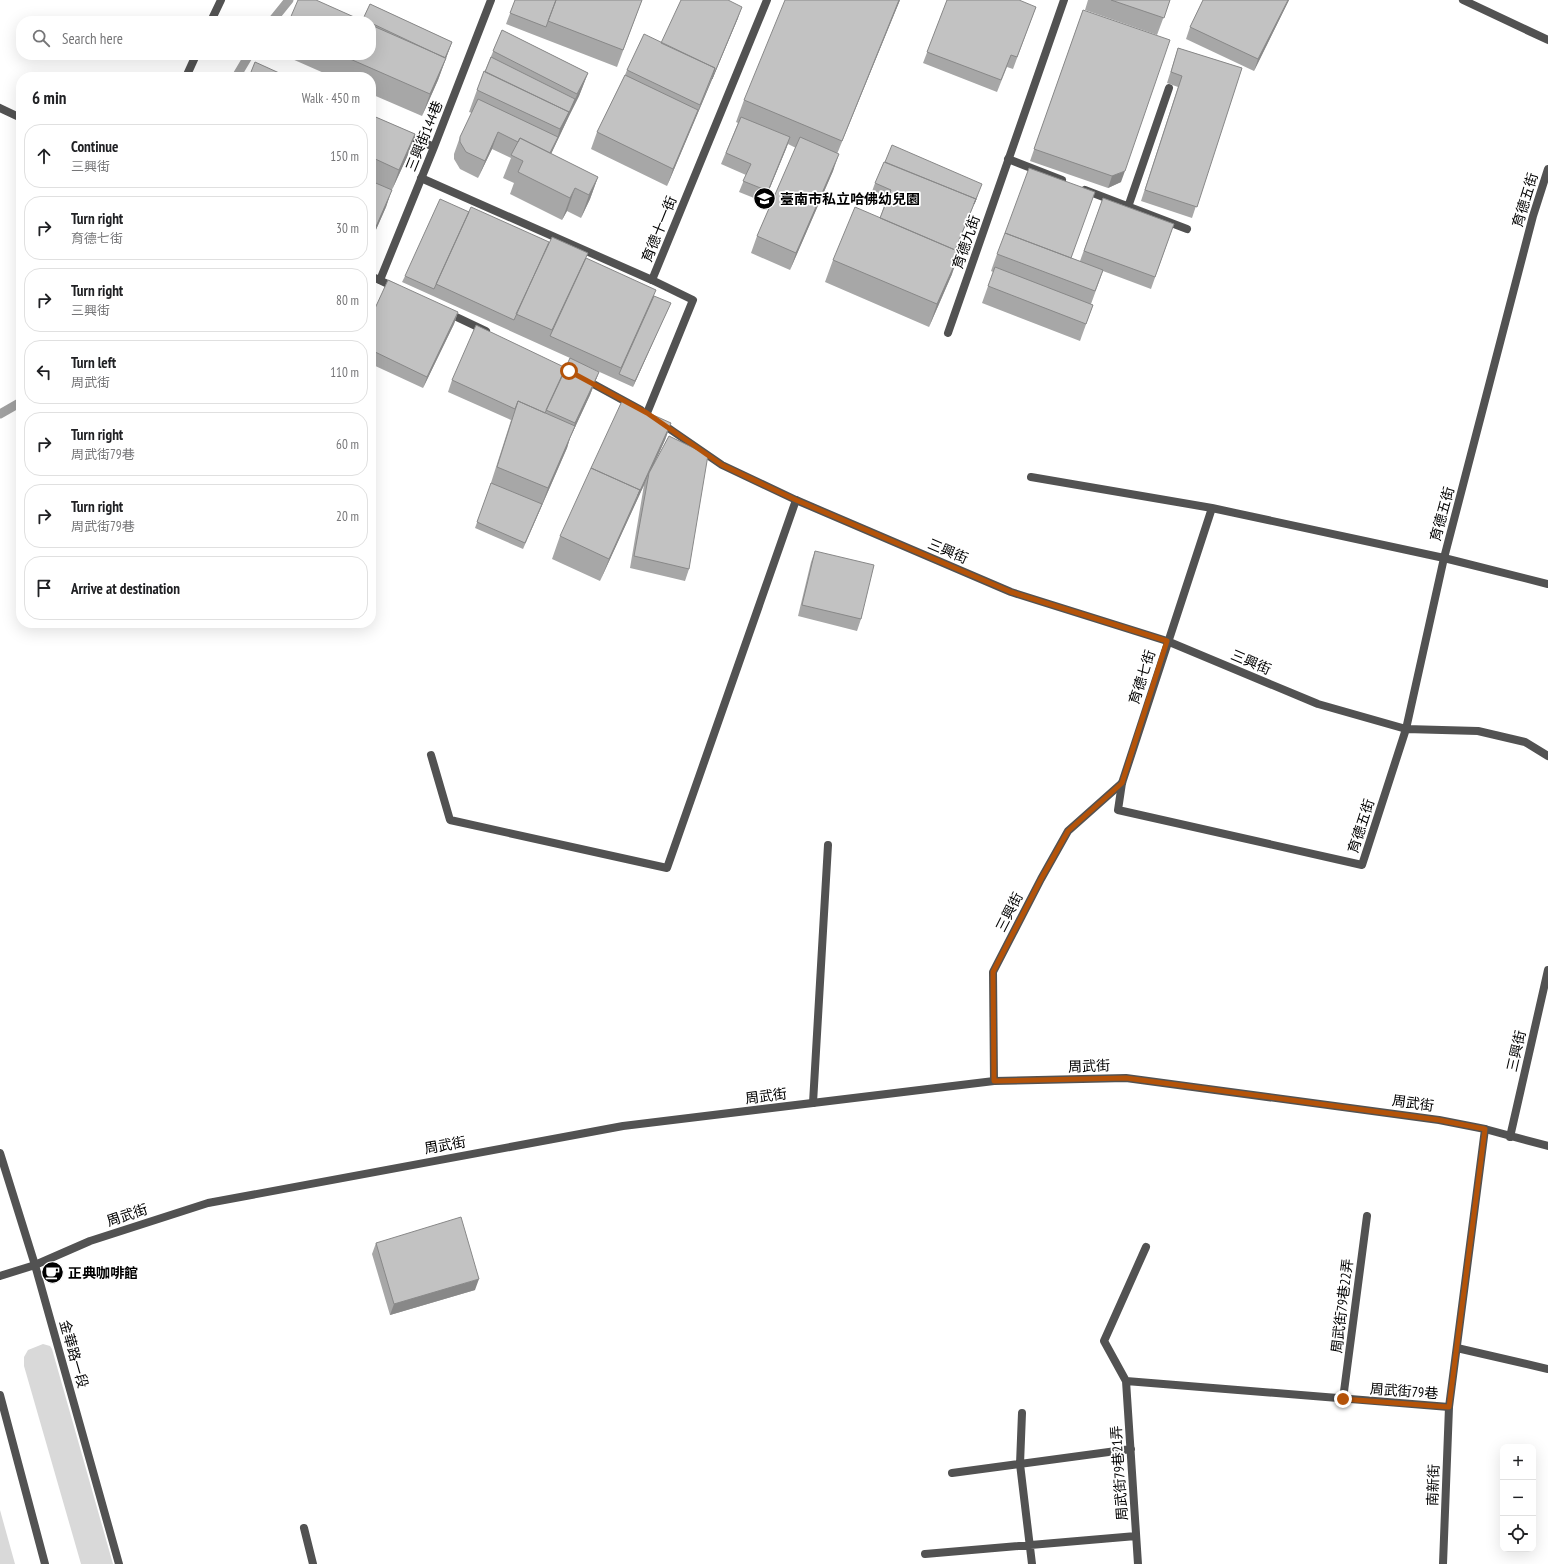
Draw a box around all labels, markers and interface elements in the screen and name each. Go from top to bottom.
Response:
search box [16,16,376,60]
icon: search [30,27,52,49]
text: Search here [62,29,123,48]
text: 6 min [32,87,66,109]
text: Walk · 450 m [302,90,360,107]
street label: 三興街144巷 [402,98,446,174]
text: Continue [71,137,118,156]
icon: ahead [33,145,55,167]
text: 150 m [330,148,359,165]
text: 三興街 [71,158,110,175]
street label: 育德五街 [1508,171,1542,229]
school or university icon: 臺南市私立哈佛幼兒園 [751,186,777,212]
place label: 臺南市私立哈佛幼兒園 [780,190,920,208]
street label: 育德十一街 [638,193,680,265]
text: Turn right [71,209,123,228]
street label: 育德九街 [948,213,984,271]
icon: right [33,217,55,239]
text: 30 m [336,220,359,237]
text: 育德七街 [71,230,123,247]
text: Turn right [71,281,123,300]
icon: right [33,289,55,311]
text: 80 m [336,292,359,309]
text: 三興街 [71,302,110,319]
text: Turn left [71,353,116,372]
icon: left [33,361,55,383]
route start [560,362,578,380]
text: 110 m [330,364,359,381]
text: 周武街 [71,374,110,391]
text: Turn right [71,425,123,444]
icon: right [33,433,55,455]
text: 60 m [336,436,359,453]
text: 周武街79巷 [71,446,135,463]
street label: 育德五街 [1426,485,1458,543]
text: Turn right [71,497,123,516]
icon: right [33,505,55,527]
text: 20 m [336,508,359,525]
text: 周武街79巷 [71,518,135,535]
street label: 三興街 [925,535,971,567]
icon: arrive [33,577,55,599]
text: Arrive at destination [71,579,180,598]
street label: 三興街 [1228,646,1274,678]
street label: 育德七街 [1125,648,1159,706]
street label: 育德五街 [1344,797,1378,855]
street label: 三興街 [991,889,1027,935]
street label: 三興街 [1503,1029,1529,1073]
street label: 周武街 [1068,1056,1110,1076]
street label: 周武街 [744,1085,788,1107]
street label: 周武街 [1391,1091,1435,1115]
street label: 周武街 [423,1132,467,1158]
street label: 周武街 [104,1200,150,1230]
street label: 周武街79巷22弄 [1327,1258,1357,1354]
cafe icon: 正典咖啡館 [39,1260,65,1286]
place label: 正典咖啡館 [68,1264,138,1282]
street label: 金華路一段 [56,1318,92,1390]
street label: 周武街79巷 [1369,1380,1439,1402]
route end [1334,1390,1352,1408]
street label: 周武街79巷21弄 [1107,1425,1131,1521]
map controls [1500,1444,1536,1552]
button: + [1500,1444,1536,1480]
street label: 南新街 [1423,1464,1443,1506]
button: − [1500,1480,1536,1516]
button: locate [1500,1516,1536,1552]

